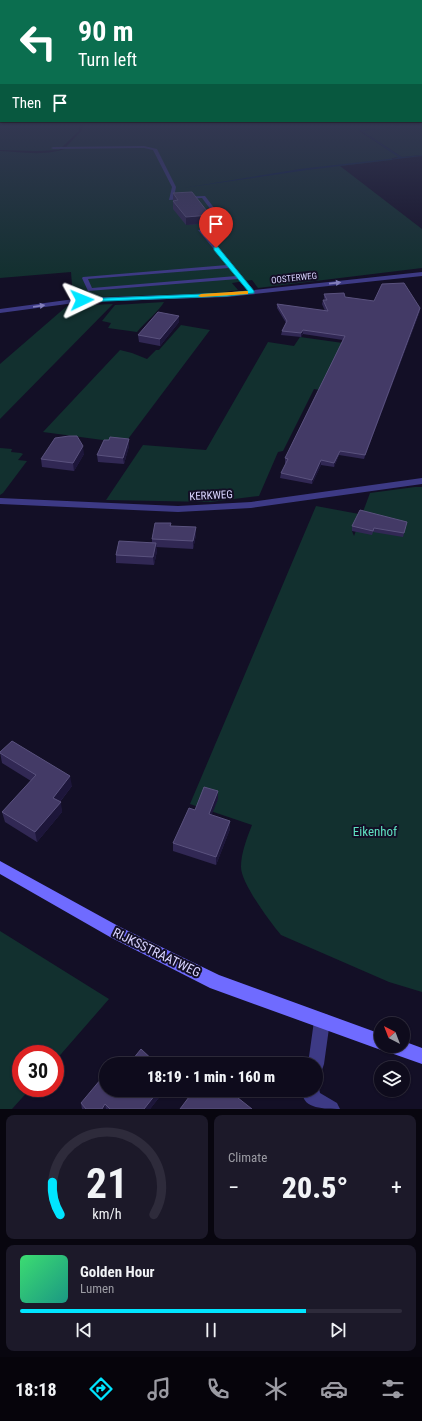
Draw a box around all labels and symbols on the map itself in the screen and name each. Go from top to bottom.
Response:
pin [199,207,233,248]
street label: OOSTERWEG [271,271,317,285]
position arrow [61,279,103,321]
one-way arrow [329,280,341,286]
one-way arrow [33,303,45,309]
street label: KERKWEG [189,488,233,503]
park label: Eikenhof [353,824,397,839]
street label: RIJKSSTRAATWEG [110,925,203,980]
north arrow [374,1017,410,1053]
speed limit sign: 30 [12,1045,64,1097]

